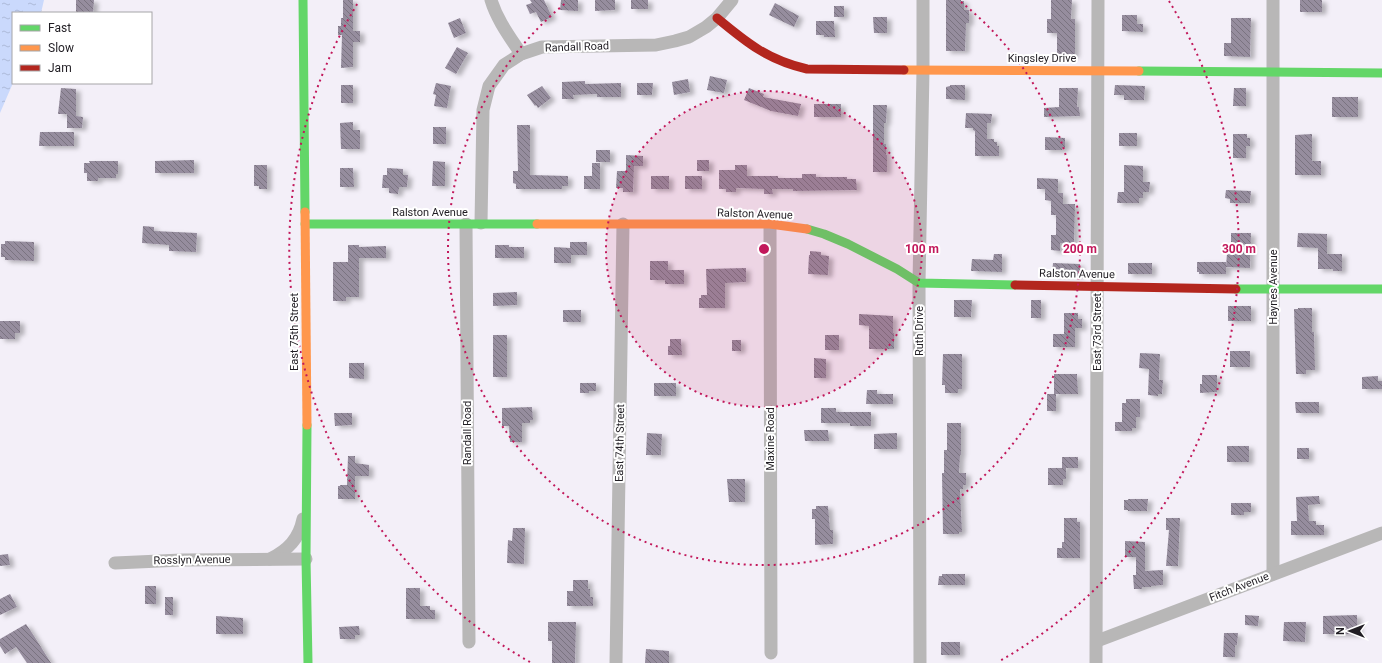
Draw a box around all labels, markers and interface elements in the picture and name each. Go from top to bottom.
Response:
legend [12,12,152,84]
text: Fast [48,21,71,35]
street label: Randall Road [545,39,609,55]
text: Slow [48,41,74,55]
street label: Kingsley Drive [1008,52,1076,65]
text: Jam [48,61,72,75]
street label: Ralston Avenue [392,206,468,219]
street label: Ralston Avenue [717,206,793,222]
centre of rings [757,242,771,256]
text: 100 m [905,242,939,256]
text: 200 m [1063,242,1097,256]
text: 300 m [1222,242,1256,256]
street label: Haynes Avenue [1267,249,1280,325]
street label: Ralston Avenue [1039,267,1115,281]
street label: East 75th Street [288,293,301,371]
street label: East 73rd Street [1091,293,1104,371]
street label: Ruth Drive [913,306,926,356]
street label: Randall Road [461,401,474,465]
street label: East 74th Street [613,403,627,482]
street label: Maxine Road [764,407,777,471]
street label: Rosslyn Avenue [153,553,231,567]
street label: Fitch Avenue [1207,570,1271,604]
north arrow [1330,611,1370,651]
text: N [1334,627,1347,635]

